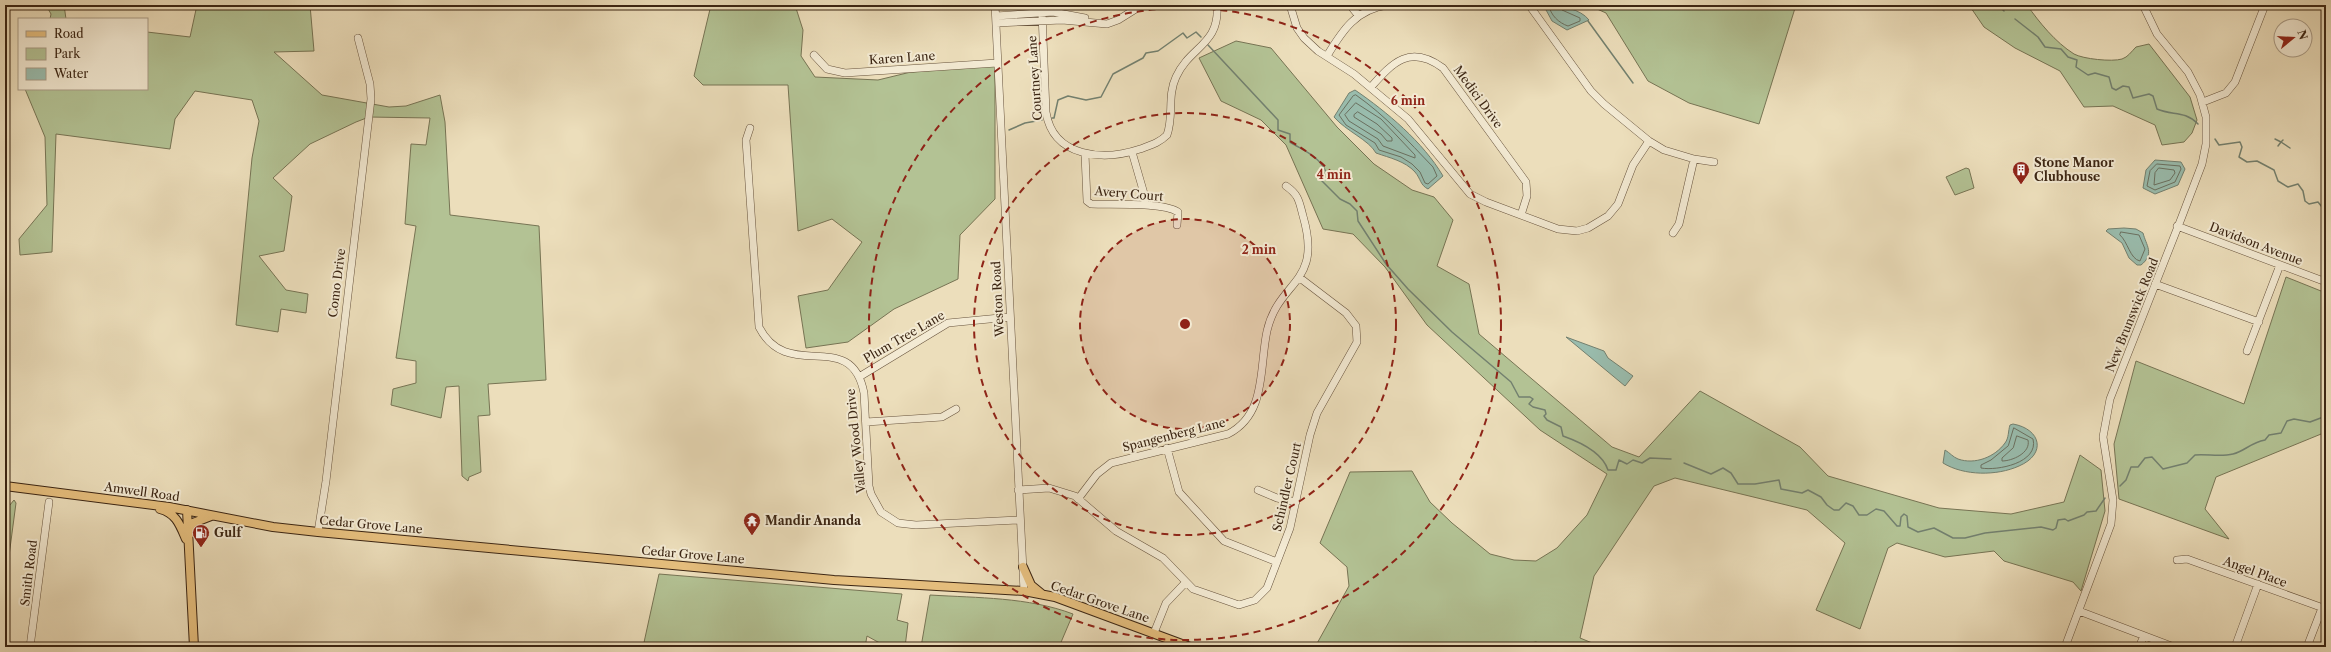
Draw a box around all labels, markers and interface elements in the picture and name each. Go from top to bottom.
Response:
legend [18,18,148,90]
north arrow [2273,18,2313,58]
text: Road [54,26,84,41]
text: N [2294,28,2311,42]
street label: Courtney Lane [1024,35,1045,121]
text: Park [54,46,81,61]
street label: Karen Lane [868,48,936,67]
street label: Medici Drive [1451,62,1506,131]
text: Water [53,66,88,81]
text: 6 min [1391,93,1426,108]
place label: Stone Manor Clubhouse [2034,155,2114,184]
building icon: Stone Manor Clubhouse [2011,160,2031,185]
text: 4 min [1317,167,1352,182]
street label: Avery Court [1093,183,1165,204]
street label: Davidson Avenue [2207,219,2305,268]
text: 2 min [1242,242,1277,257]
street label: Como Drive [325,247,348,318]
street label: New Brunswick Road [2102,255,2162,374]
street label: Weston Road [988,260,1007,338]
street label: Plum Tree Lane [861,307,947,366]
centre of rings [1178,317,1192,331]
street label: Valley Wood Drive [843,388,869,495]
street label: Spangenberg Lane [1121,414,1227,455]
street label: Schindler Court [1269,440,1304,533]
street label: Amwell Road [102,479,181,504]
temple icon: Mandir Ananda [742,511,762,536]
street label: Cedar Grove Lane [319,513,424,537]
place label: Mandir Ananda [765,513,862,528]
fuel station icon: Gulf [191,523,211,548]
place label: Gulf [214,525,243,540]
street label: Smith Road [17,538,40,607]
street label: Cedar Grove Lane [641,543,746,567]
street label: Angel Place [2220,553,2289,590]
street label: Cedar Grove Lane [1049,578,1152,626]

